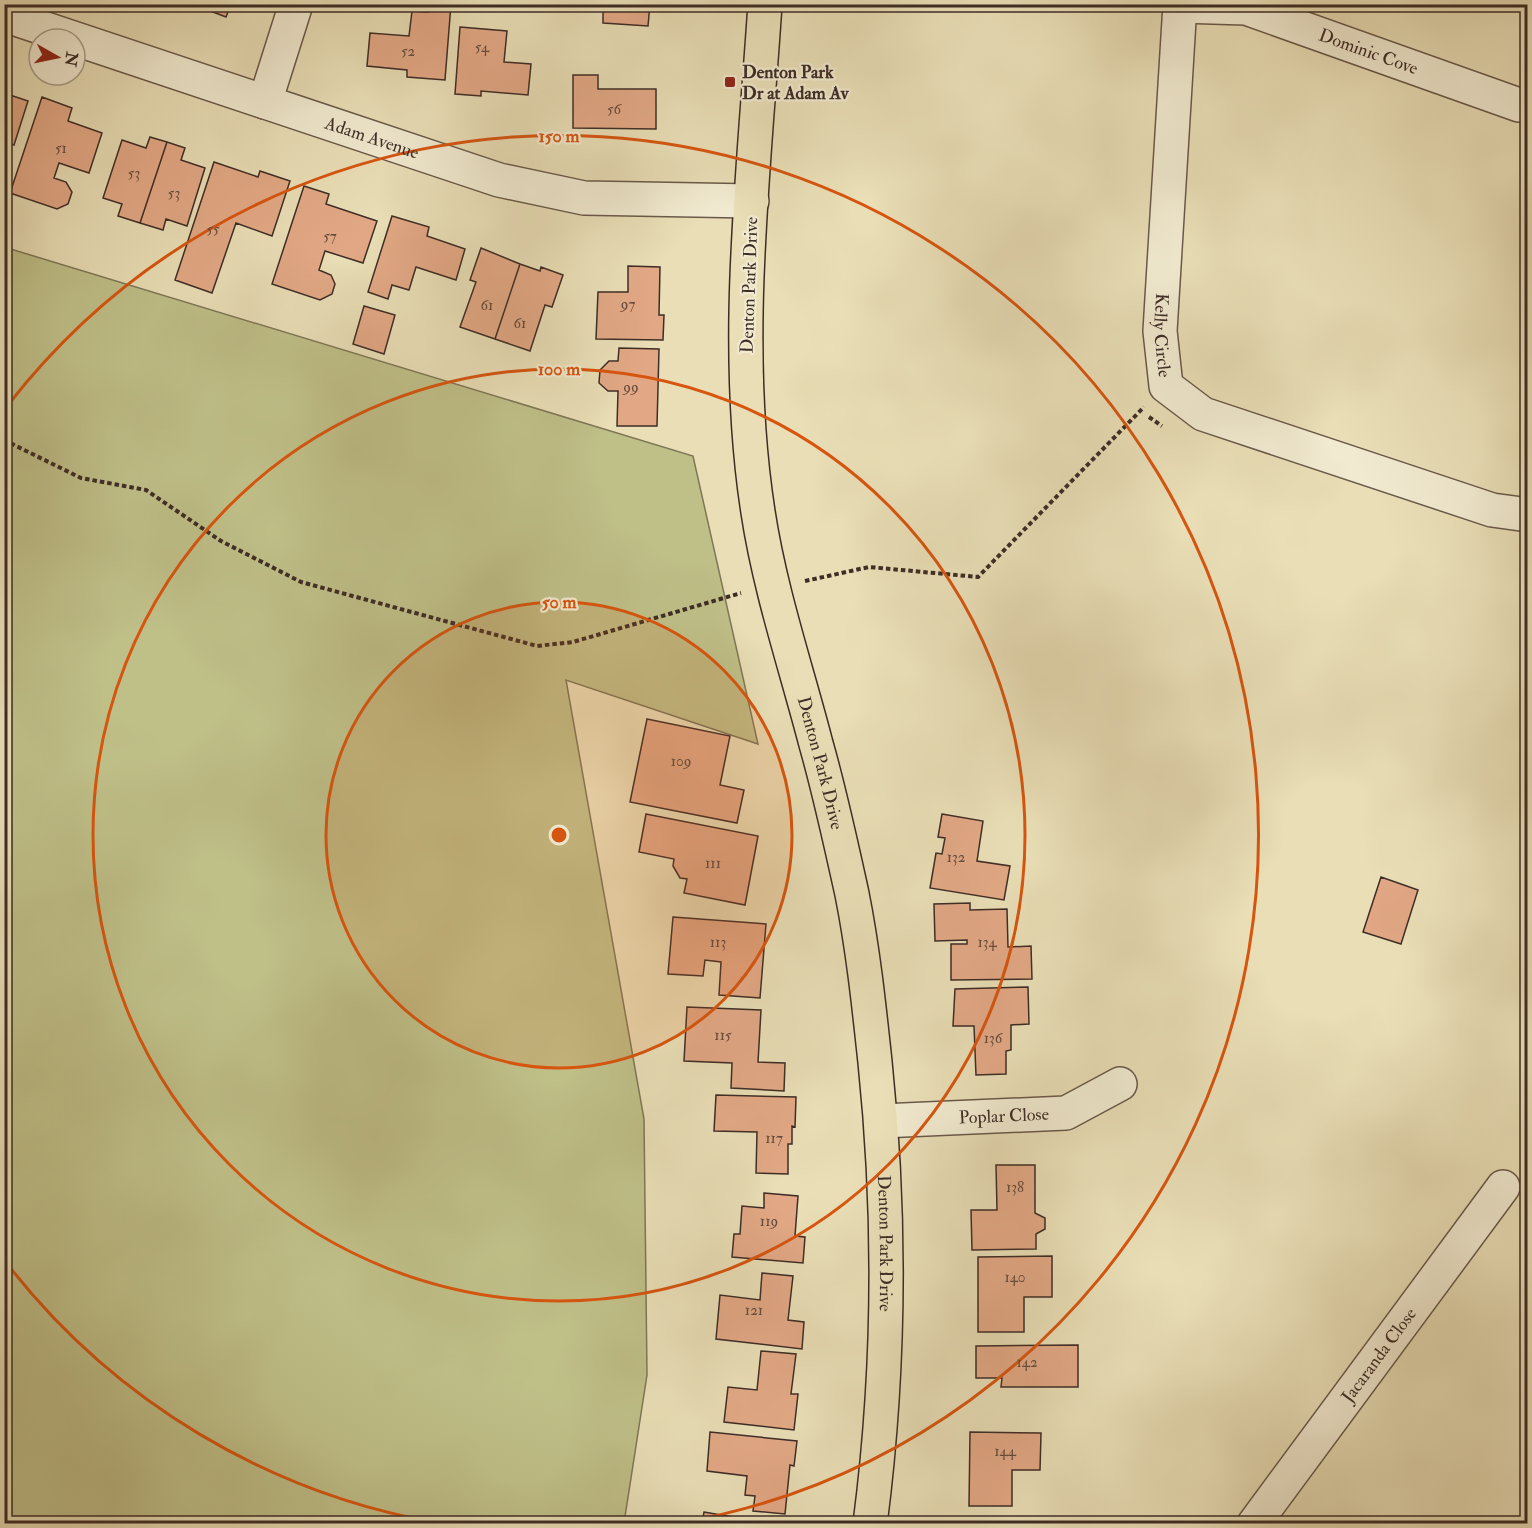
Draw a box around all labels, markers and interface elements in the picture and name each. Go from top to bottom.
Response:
street label: Dominic Cove [1315,24,1422,80]
north arrow [27,27,87,87]
house number: 54 [475,38,490,57]
house number: 52 [401,42,415,61]
text: N [60,50,82,68]
place label: Denton Park Dr at Adam Av [742,61,850,105]
marker: Denton Park Dr at Adam Av [723,75,737,89]
house number: 56 [607,100,622,119]
street label: Adam Avenue [321,112,422,165]
text: 150 m [538,125,581,148]
house number: 51 [55,139,67,158]
house number: 53 [128,164,140,183]
house number: 53 [168,184,180,203]
street label: Denton Park Drive [736,216,763,354]
house number: 55 [206,220,220,239]
house number: 57 [323,227,337,246]
street label: Kelly Circle [1148,292,1176,379]
house number: 97 [620,295,635,314]
house number: 61 [481,296,493,315]
house number: 61 [514,314,526,333]
text: 100 m [538,358,581,381]
house number: 99 [622,378,639,397]
text: 50 m [542,591,577,614]
street label: Denton Park Drive [792,694,848,832]
house number: 109 [671,752,691,771]
centre of rings [549,825,569,845]
house number: 132 [947,848,966,867]
house number: 111 [705,854,721,873]
house number: 113 [710,933,726,952]
house number: 134 [977,933,997,952]
house number: 115 [714,1026,732,1045]
house number: 136 [984,1029,1004,1048]
street label: Poplar Close [958,1103,1050,1130]
house number: 117 [765,1129,783,1148]
street label: Denton Park Drive [872,1174,897,1312]
house number: 138 [1006,1178,1024,1197]
house number: 119 [760,1212,778,1231]
house number: 140 [1004,1268,1026,1287]
house number: 121 [745,1301,763,1320]
street label: Jacaranda Close [1336,1303,1422,1408]
house number: 142 [1016,1353,1038,1372]
house number: 144 [994,1442,1017,1461]

